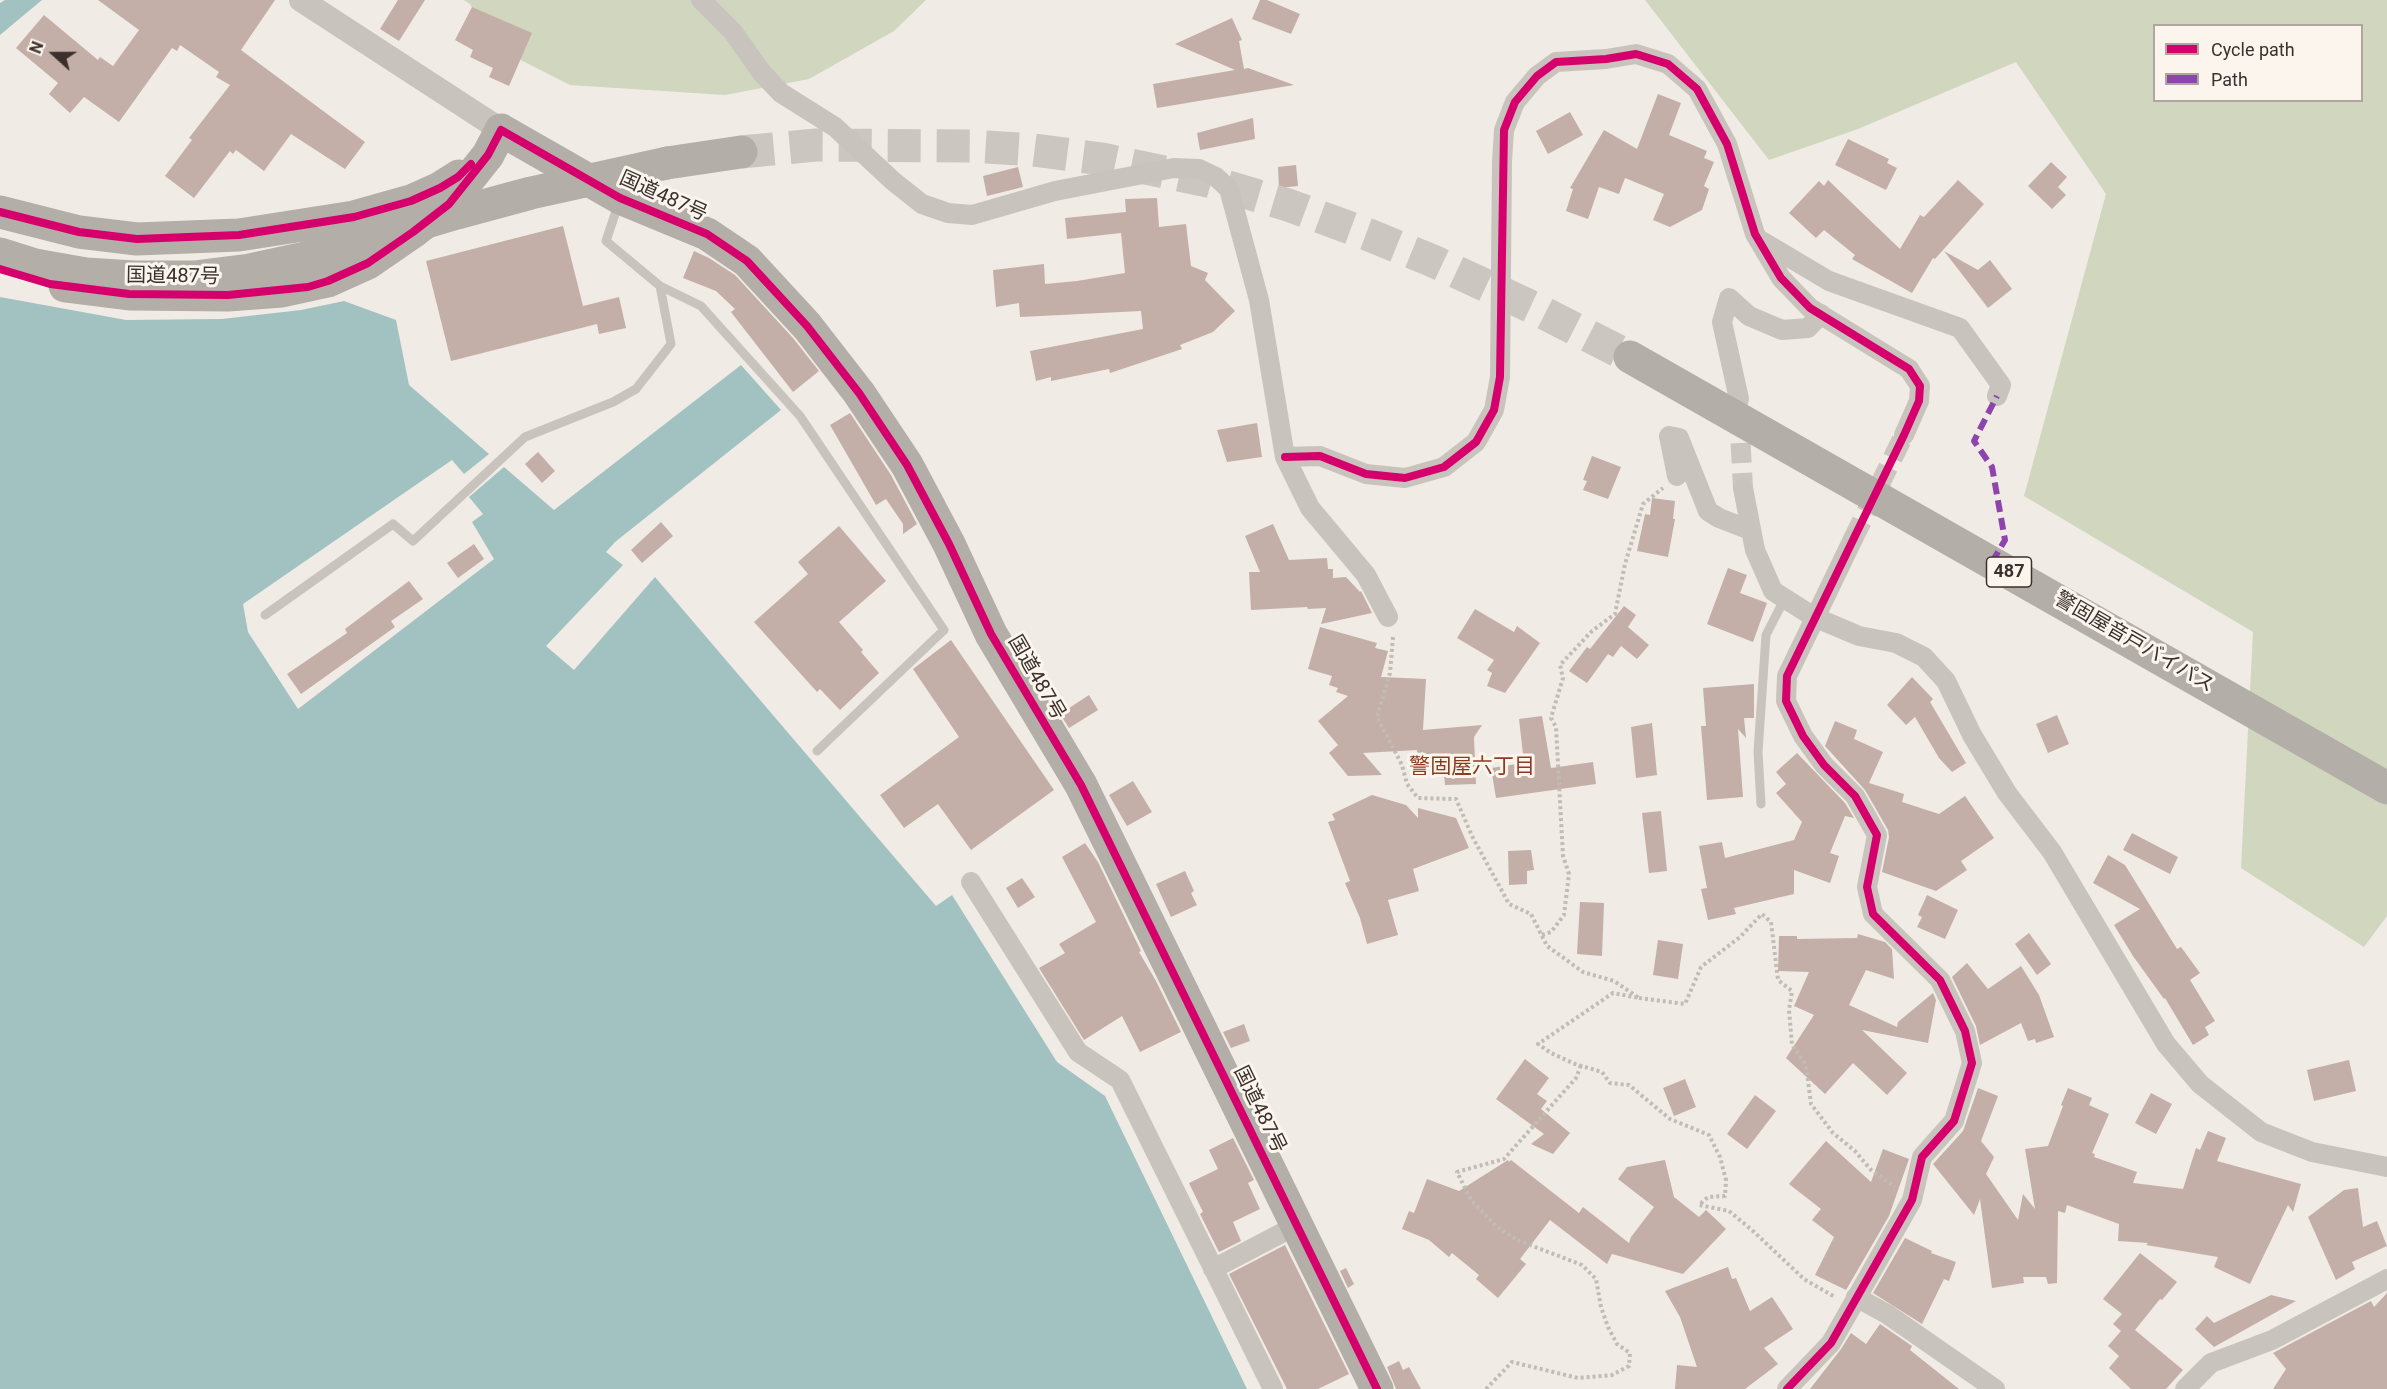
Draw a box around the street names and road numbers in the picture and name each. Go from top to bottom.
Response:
street label: 国道487号 [615,167,711,227]
street label: 国道487号 [126,264,220,290]
road number: 487 [1986,557,2032,587]
street label: 警固屋音戸バイパス [2050,588,2218,698]
street label: 国道487号 [1002,631,1070,725]
street label: 国道487号 [1228,1063,1290,1157]

